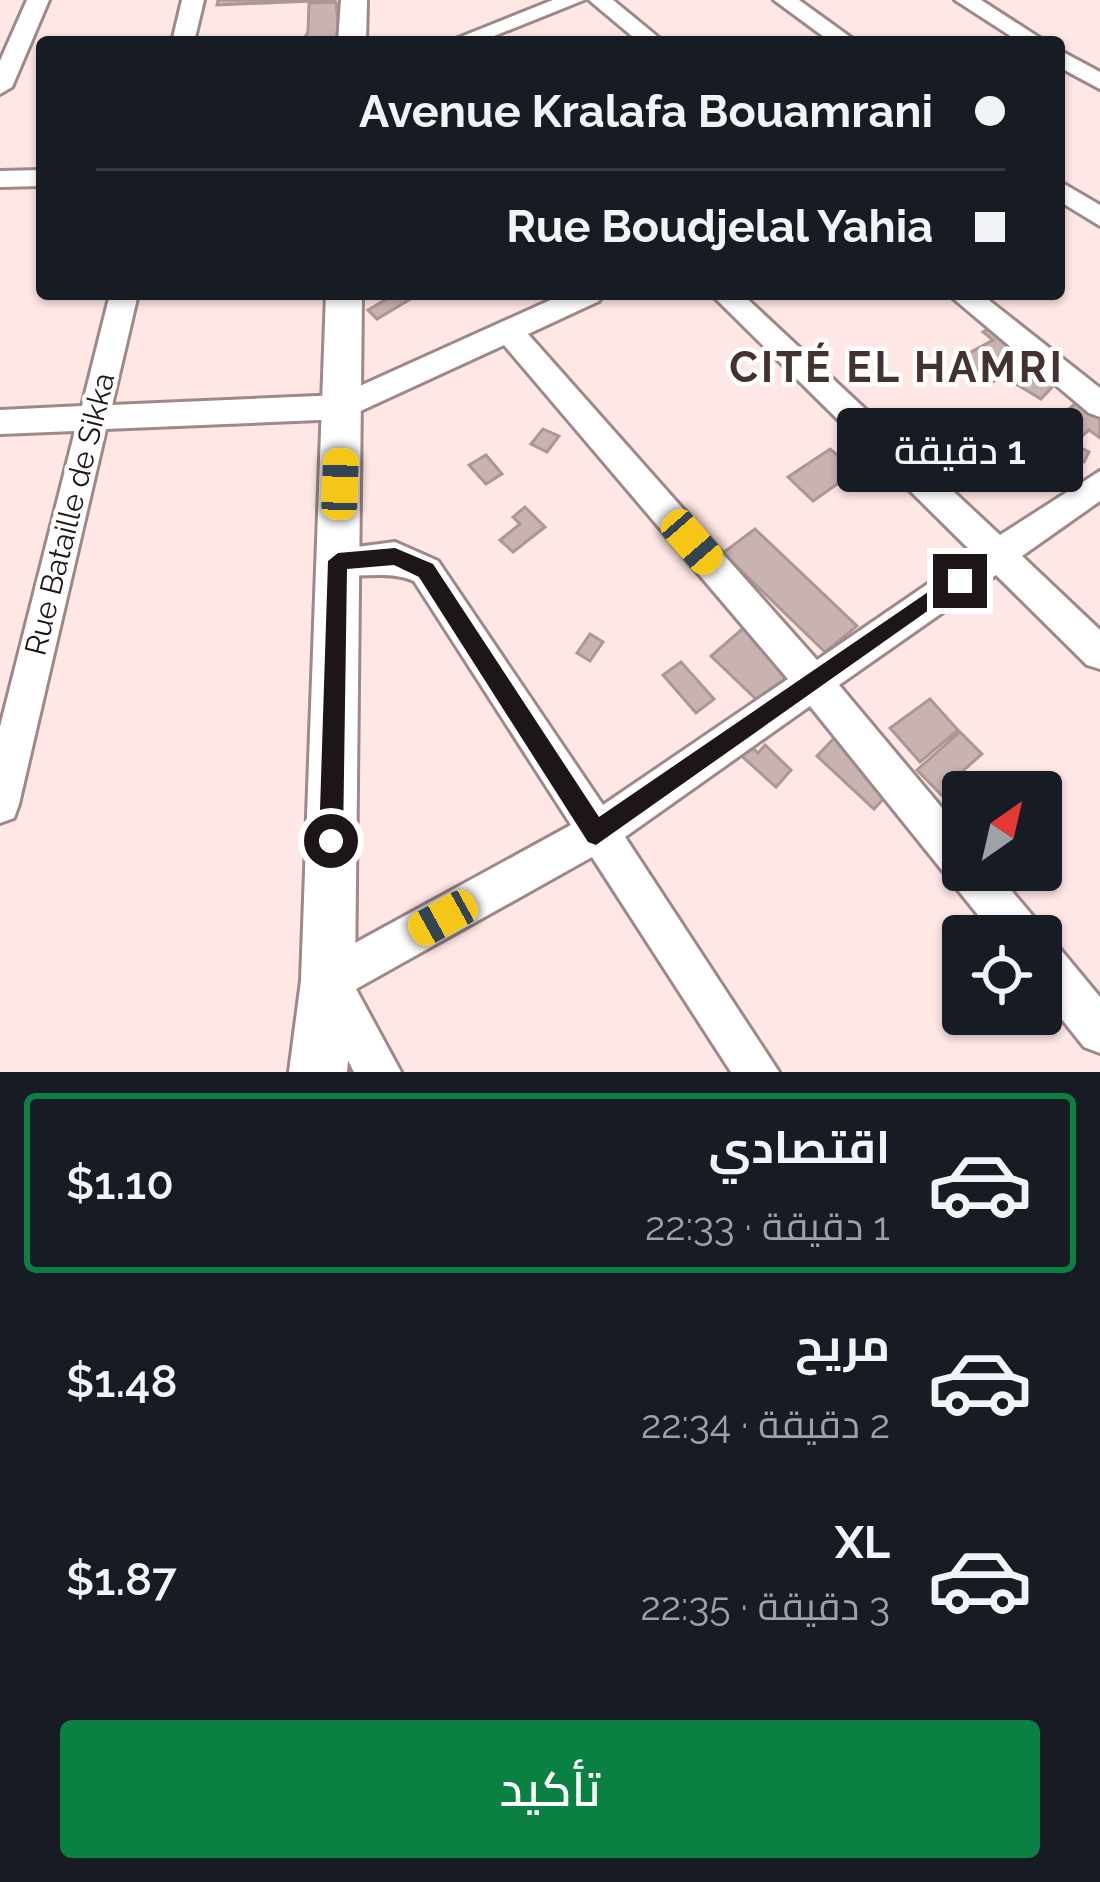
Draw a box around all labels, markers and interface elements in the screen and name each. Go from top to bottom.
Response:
text: Avenue Kralafa Bouamrani [359,85,933,138]
text: Rue Boudjelal Yahia [506,200,933,253]
district label: CITÉ EL HAMRI [729,342,1065,392]
street label: Rue Bataille de Sikka [17,369,122,659]
callout: 1 دقيقة [837,407,1083,491]
text: 1 دقيقة [894,427,1026,473]
car [321,447,359,521]
car [655,503,729,581]
route end [933,554,987,608]
north arrow [942,771,1062,891]
map controls [942,771,1062,1035]
route start [304,814,358,868]
car [403,885,483,951]
button: locate [942,915,1062,1035]
text: اقتصادي [709,1121,890,1174]
icon: car [926,1129,1034,1237]
text: $1.10 [66,1157,174,1210]
text: 1 دقيقة · 22:33 [645,1203,890,1249]
text: مريح [795,1319,890,1372]
icon: car [926,1327,1034,1435]
text: $1.48 [66,1355,177,1408]
text: 2 دقيقة · 22:34 [641,1401,890,1447]
text: XL [835,1516,890,1569]
icon: car [926,1525,1034,1633]
text: $1.87 [66,1553,177,1606]
text: 3 دقيقة · 22:35 [640,1583,890,1629]
button: تأكيد [60,1720,1040,1858]

